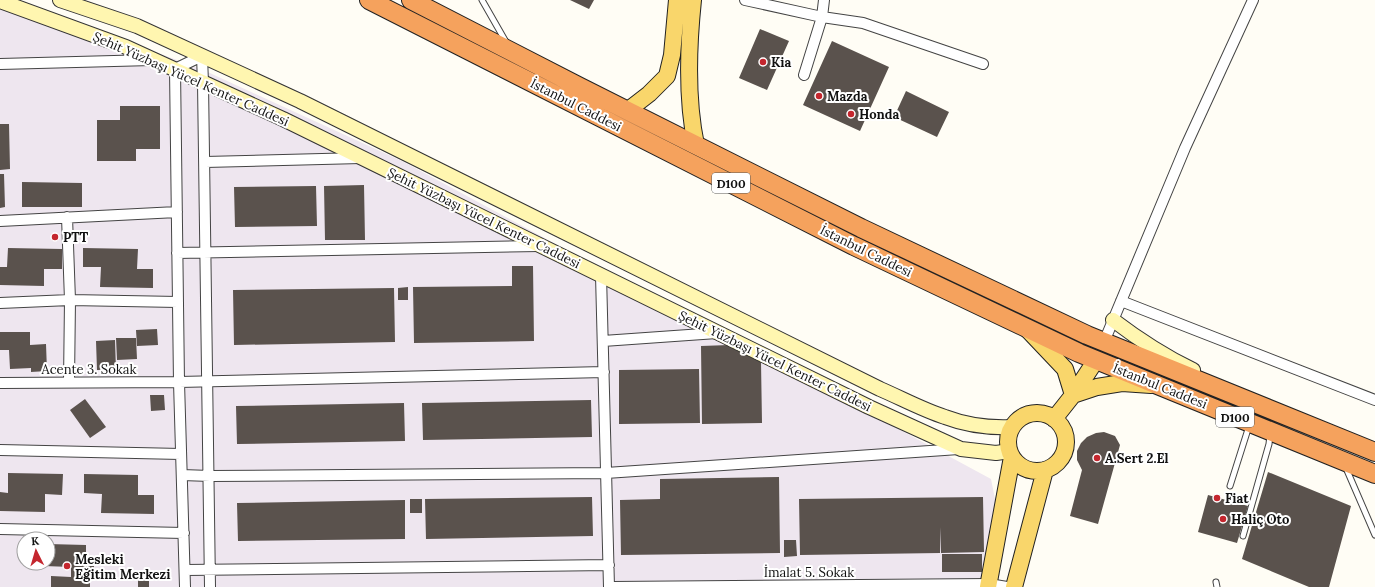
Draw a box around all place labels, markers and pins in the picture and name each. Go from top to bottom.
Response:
place label: Kia [771,54,792,71]
marker: Kia [758,57,768,67]
place label: Mazda [827,88,868,105]
marker: Mazda [814,91,824,101]
place label: Honda [859,106,900,123]
marker: Honda [846,109,856,119]
place label: PTT [63,229,89,246]
marker: PTT [50,232,60,242]
place label: A.Sert 2.El [1105,450,1169,467]
marker: A.Sert 2.El [1092,453,1102,463]
place label: Fiat [1225,490,1249,507]
marker: Fiat [1212,493,1222,503]
place label: Haliç Oto [1231,511,1289,528]
marker: Haliç Oto [1218,514,1228,524]
place label: Mesleki Eğitim Merkezi [75,551,170,583]
marker: Mesleki Eğitim Merkezi [62,561,72,571]

